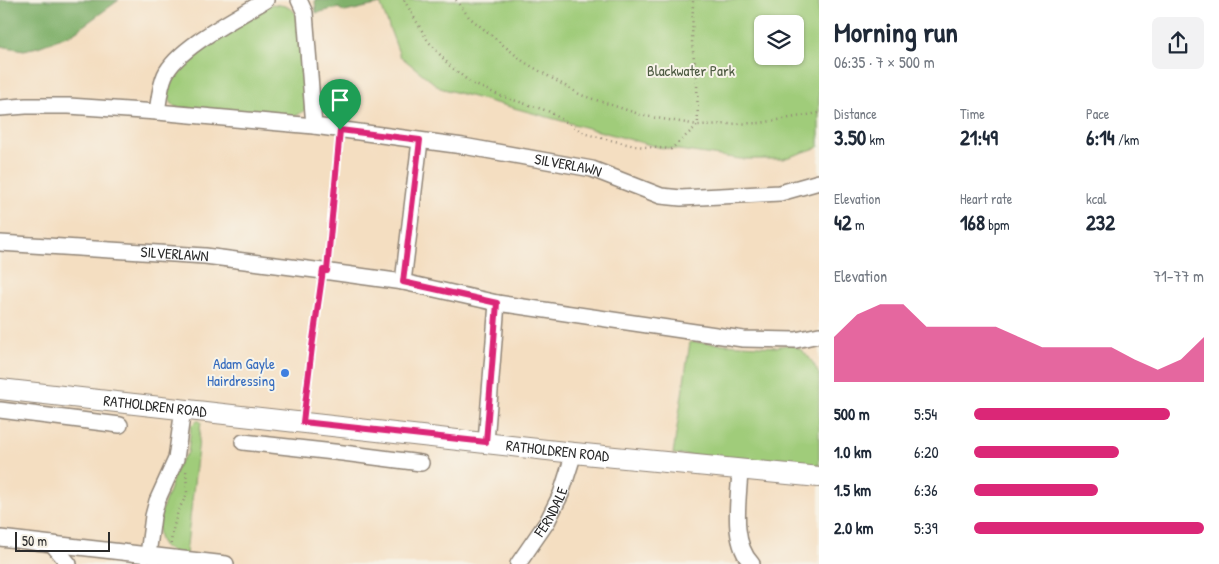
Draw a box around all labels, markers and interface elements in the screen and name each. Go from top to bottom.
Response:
text: Morning run [834,13,958,51]
map controls [754,15,804,65]
button: layers [754,15,804,65]
button: share [1152,17,1204,69]
text: 06:35 · 7 × 500 m [834,51,935,73]
park label: Blackwater Park [647,60,735,81]
pin [319,79,361,130]
icon: arrive [326,86,354,114]
text: Distance [834,104,877,123]
text: Time [960,104,985,123]
text: Pace [1086,104,1109,123]
text: 3.50 [834,123,866,152]
text: 21:49 [960,123,998,152]
text: 6:14 [1086,123,1115,152]
text: km [866,130,885,149]
text: /km [1115,130,1139,149]
street label: SILVERLAWN [533,148,605,182]
text: Elevation [834,189,881,208]
text: Heart rate [960,189,1012,208]
text: kcal [1086,189,1106,208]
text: 42 [834,208,852,237]
text: 168 [960,208,985,237]
text: 232 [1086,208,1115,237]
text: m [852,215,864,234]
text: bpm [985,215,1010,234]
street label: SILVERLAWN [140,241,209,266]
text: Elevation [834,265,887,287]
text: 71–77 m [1153,265,1204,287]
place label: Adam Gayle Hairdressing [207,353,275,391]
marker: Adam Gayle Hairdressing [279,367,291,379]
street label: RATHOLDREN ROAD [102,390,209,422]
text: 500 m [834,403,870,425]
text: 5:54 [914,403,937,425]
street label: RATHOLDREN ROAD [505,434,611,466]
text: 1.0 km [834,441,872,463]
text: 6:20 [914,441,939,463]
text: 1.5 km [834,479,871,501]
text: 6:36 [914,479,938,501]
street label: FERNDALE [528,484,573,542]
text: 2.0 km [834,517,873,539]
text: 5:39 [914,517,938,539]
scale bar [15,529,110,552]
text: 50 m [22,531,47,550]

